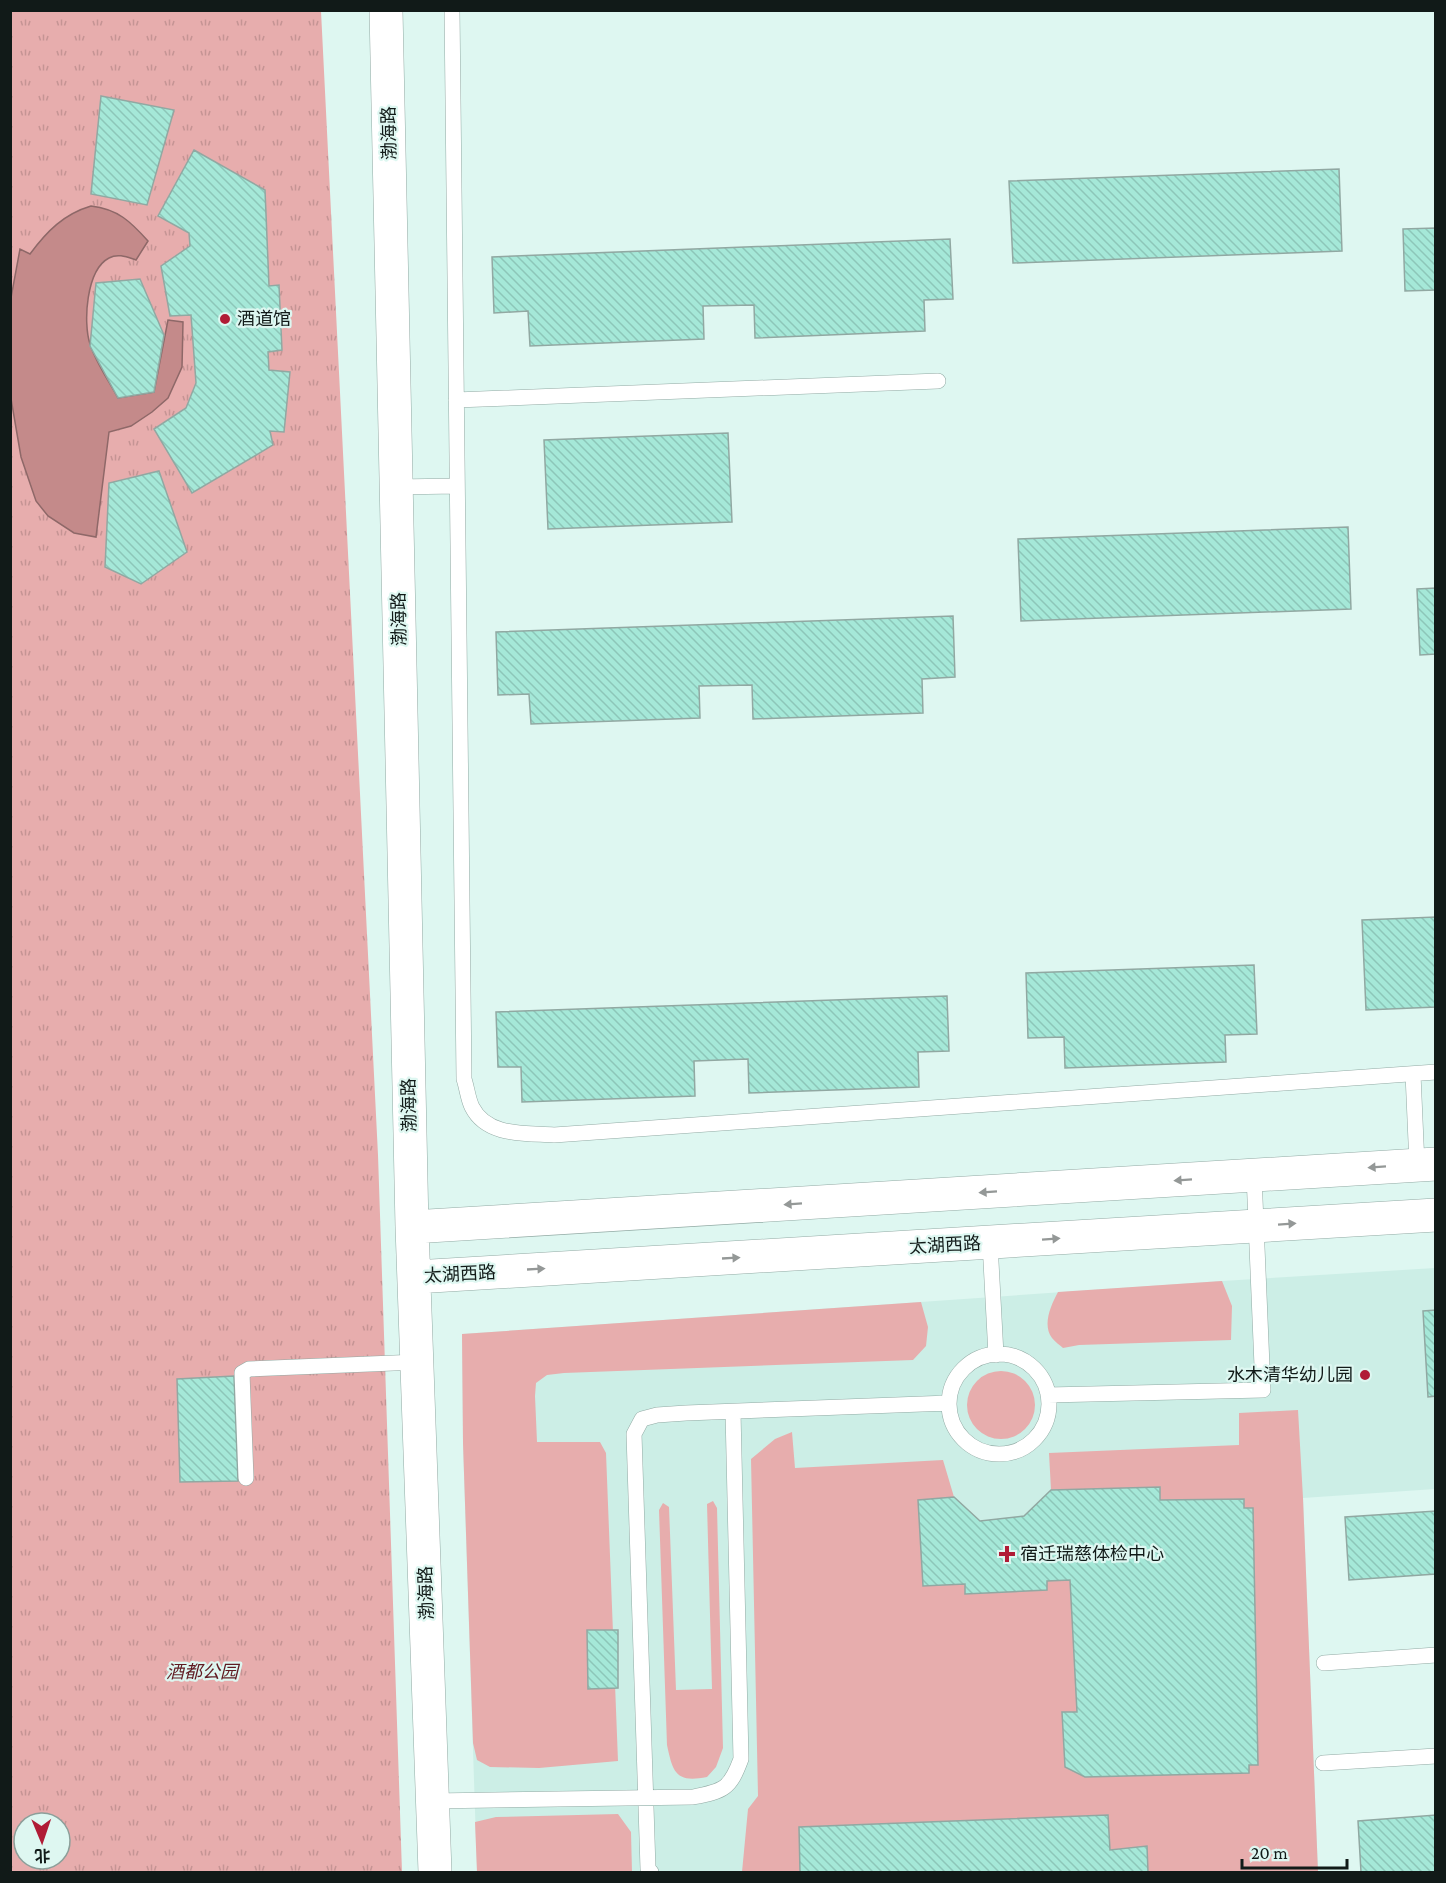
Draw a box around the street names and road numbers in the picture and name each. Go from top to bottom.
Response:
street label: 渤海路 [379,106,399,160]
street label: 渤海路 [389,592,409,646]
street label: 渤海路 [399,1078,419,1132]
street label: 太湖西路 [909,1233,981,1257]
street label: 太湖西路 [424,1262,496,1286]
street label: 渤海路 [415,1566,437,1620]

